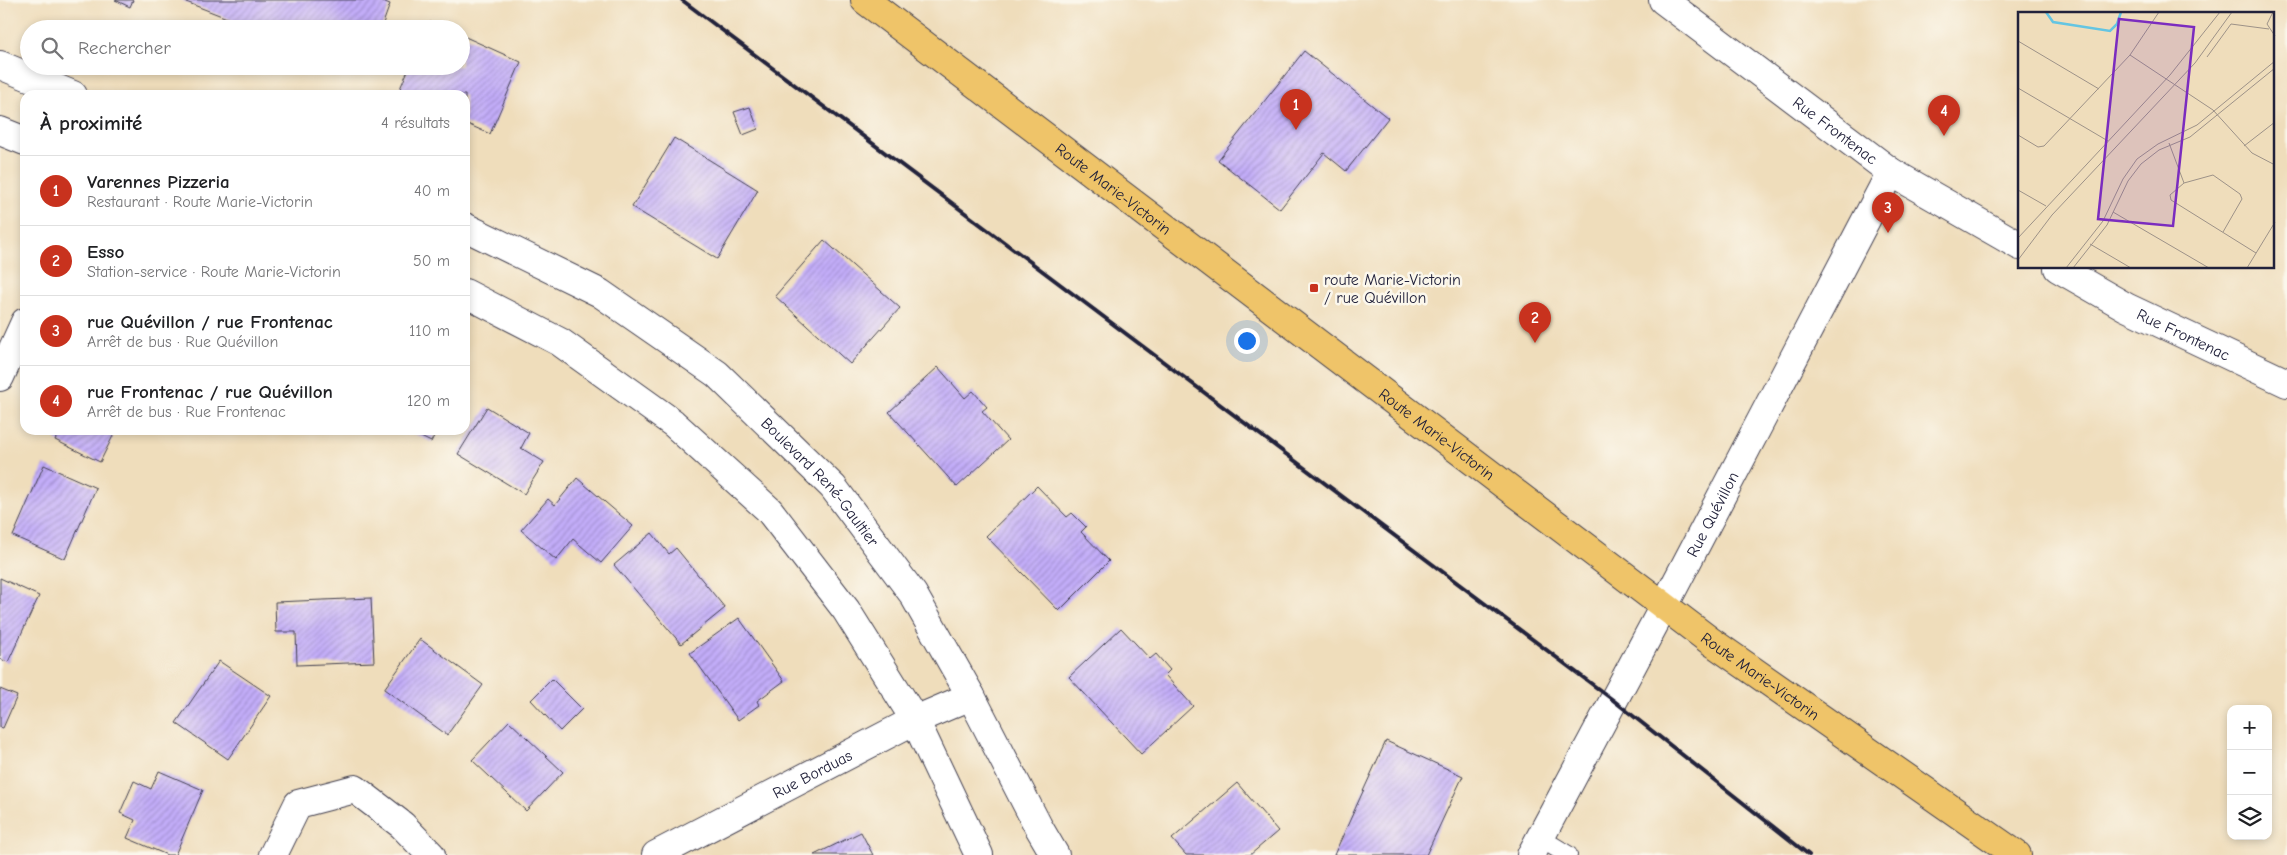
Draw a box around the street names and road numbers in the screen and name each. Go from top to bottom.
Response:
street label: Rue Frontenac [1789,93,1881,169]
street label: Route Marie-Victorin [1052,140,1174,239]
street label: Rue Frontenac [2134,305,2233,365]
street label: Route Marie-Victorin [1375,385,1498,484]
street label: Boulevard René-Gaultier [757,414,882,550]
street label: Rue Quévillon [1683,469,1743,560]
street label: Route Marie-Victorin [1697,629,1823,724]
street label: Rue Borduas [770,746,856,803]

